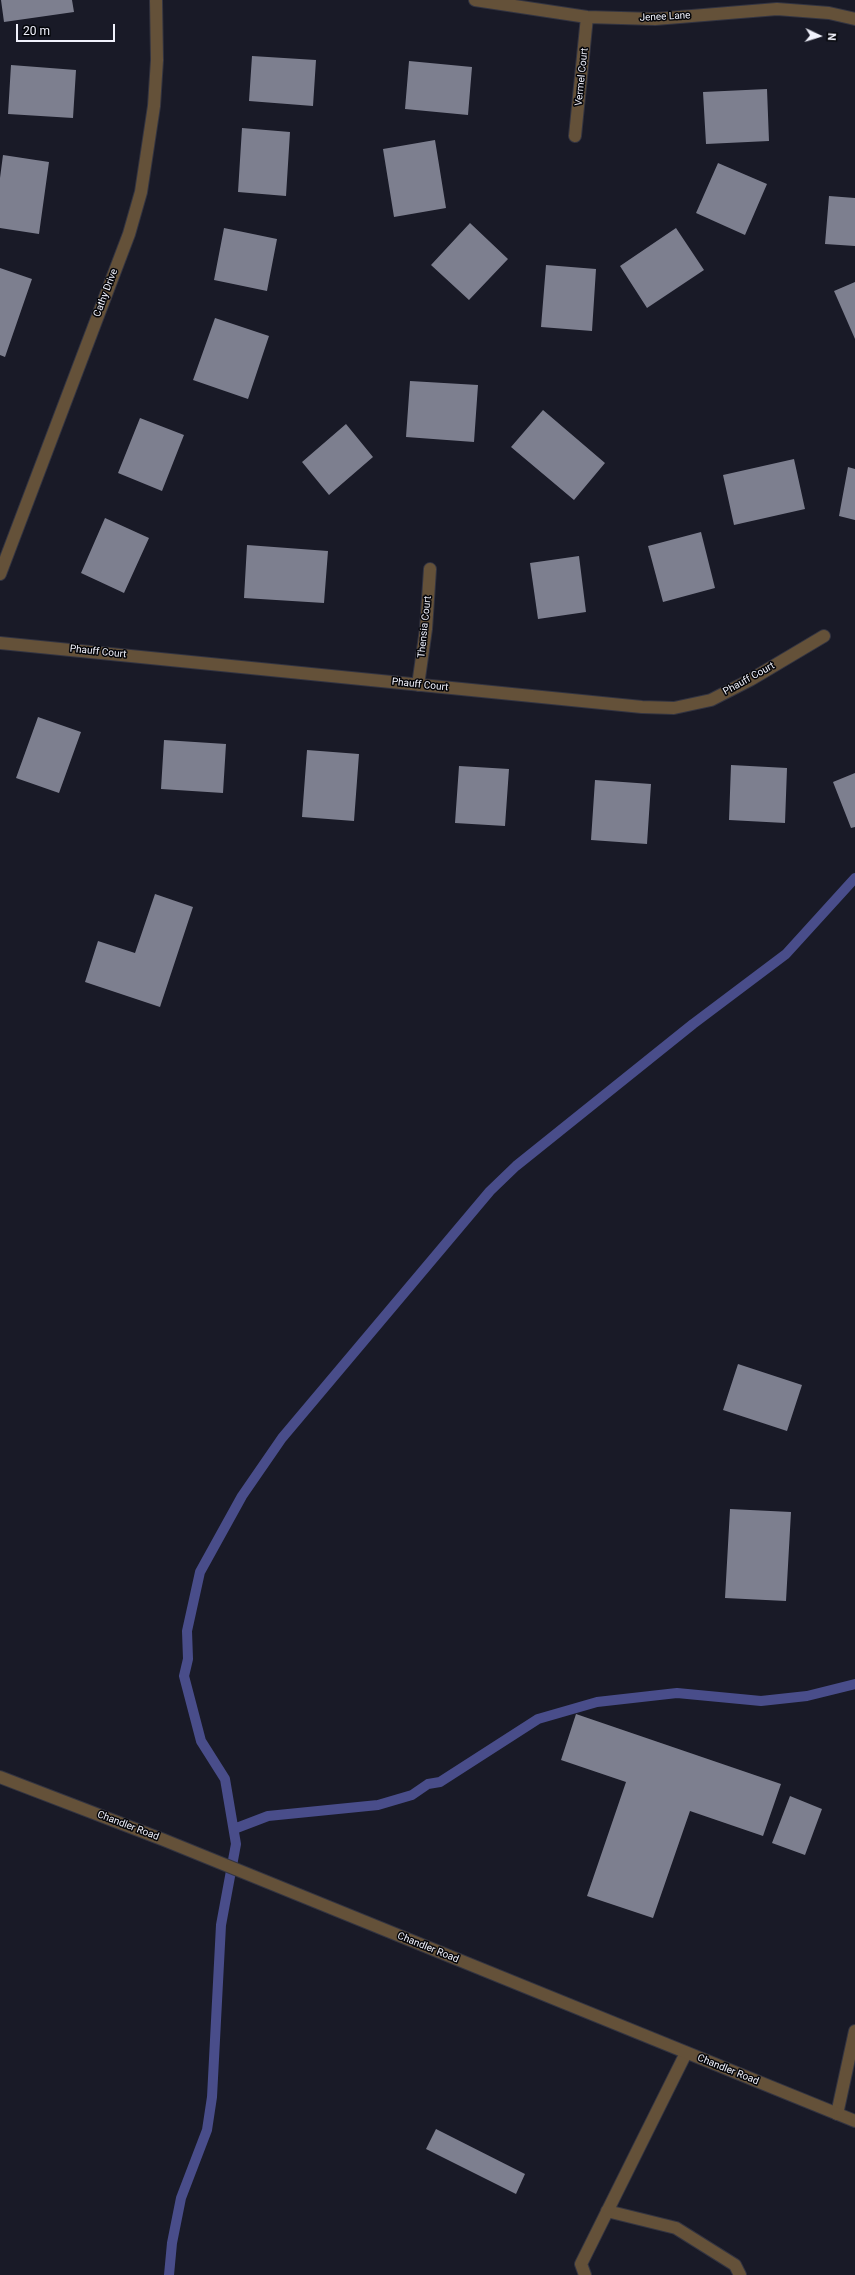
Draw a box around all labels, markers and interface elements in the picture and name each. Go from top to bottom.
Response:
street label: Jenee Lane [639,10,691,24]
scale bar [18,16,117,42]
north arrow [799,16,839,56]
text: 20 m [23,24,50,38]
text: N [825,33,838,41]
street label: Vermel Court [573,47,591,107]
street label: Cathy Drive [91,267,121,319]
street label: Thensia Court [416,595,434,659]
street label: Phauff Court [69,643,127,661]
street label: Phauff Court [721,660,777,698]
street label: Phauff Court [391,676,449,694]
street label: Chandler Road [95,1809,161,1843]
street label: Chandler Road [396,1930,460,1966]
street label: Chandler Road [696,2052,760,2088]

